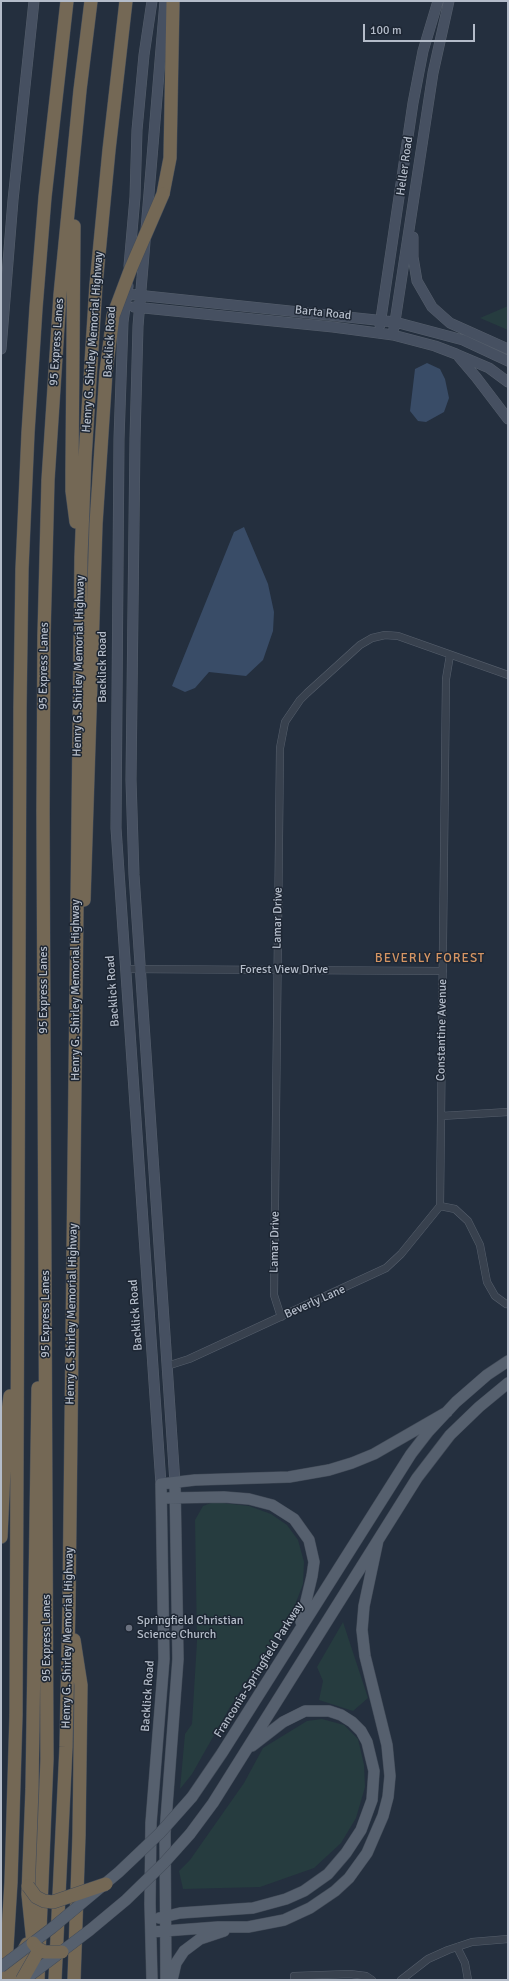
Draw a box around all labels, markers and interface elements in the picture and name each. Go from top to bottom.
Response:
scale bar [365,16,477,42]
text: 100 m [370,23,402,38]
street label: Heller Road [394,135,416,197]
street label: Henry G. Shirley Memorial Highway [79,251,107,433]
street label: 95 Express Lanes [47,298,67,386]
street label: Barta Road [294,303,352,323]
street label: Backlick Road [101,306,119,378]
street label: Henry G. Shirley Memorial Highway [70,575,88,757]
street label: 95 Express Lanes [36,622,52,710]
street label: Backlick Road [96,631,110,703]
street label: Lamar Drive [270,887,286,949]
street label: Henry G. Shirley Memorial Highway [69,899,83,1081]
street label: 95 Express Lanes [37,946,51,1034]
district label: BEVERLY FOREST [375,951,485,967]
street label: Backlick Road [103,955,123,1027]
street label: Forest View Drive [240,963,328,977]
street label: Constantine Avenue [434,979,450,1081]
street label: Lamar Drive [267,1211,283,1273]
street label: Henry G. Shirley Memorial Highway [63,1223,81,1405]
street label: 95 Express Lanes [39,1270,53,1358]
street label: Backlick Road [126,1279,146,1351]
street label: Beverly Lane [282,1282,348,1322]
street label: Henry G. Shirley Memorial Highway [59,1547,77,1729]
street label: 95 Express Lanes [40,1594,54,1682]
street label: Franconia-Springfield Parkway [211,1600,307,1740]
place label: Springfield Christian Science Church [137,1614,243,1642]
marker: Springfield Christian Science Church [124,1623,134,1633]
street label: Backlick Road [138,1660,158,1732]

